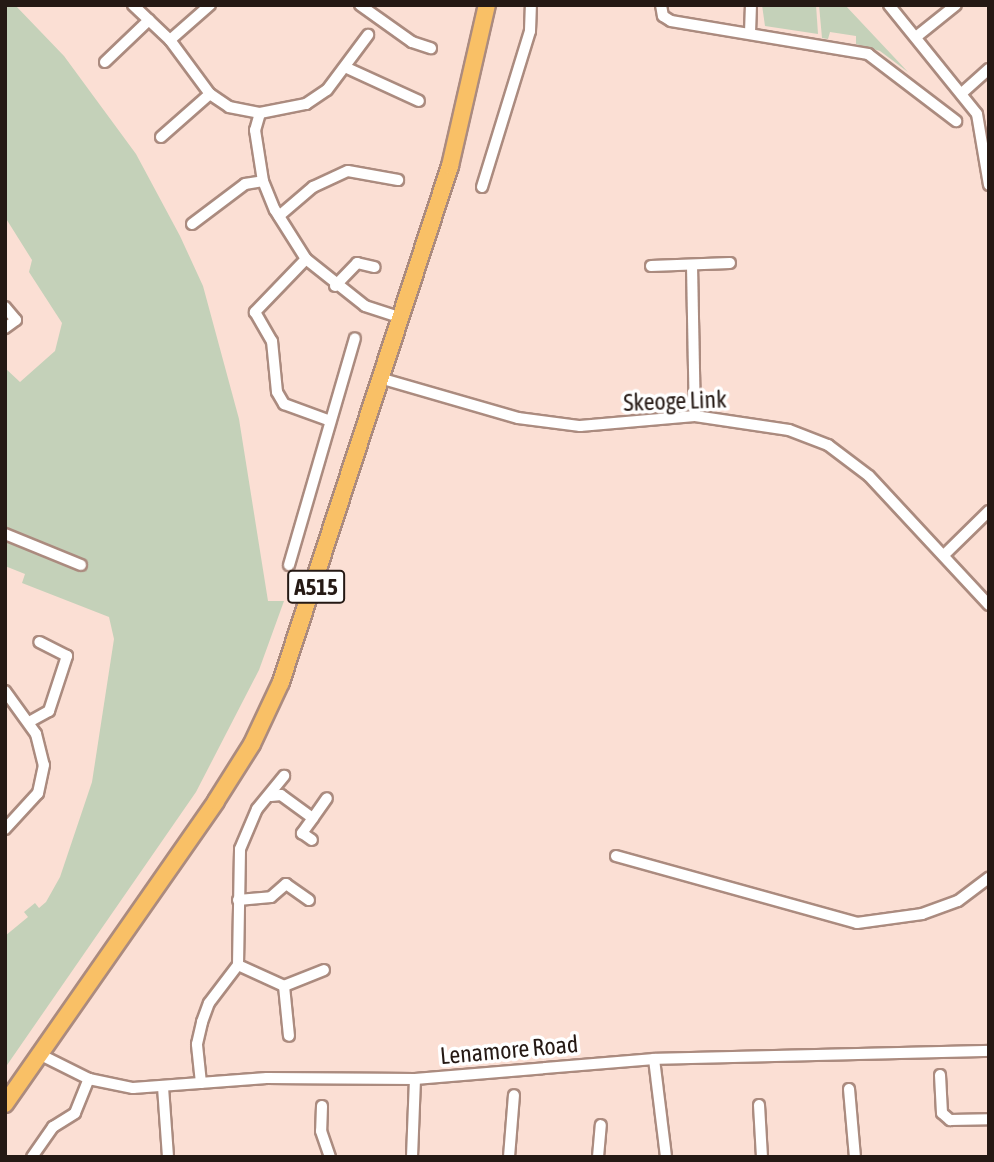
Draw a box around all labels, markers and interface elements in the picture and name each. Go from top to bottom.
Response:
street label: Skeoge Link [623,385,727,417]
road number: A515 [286,568,346,607]
street label: Lenamore Road [439,1030,579,1070]

